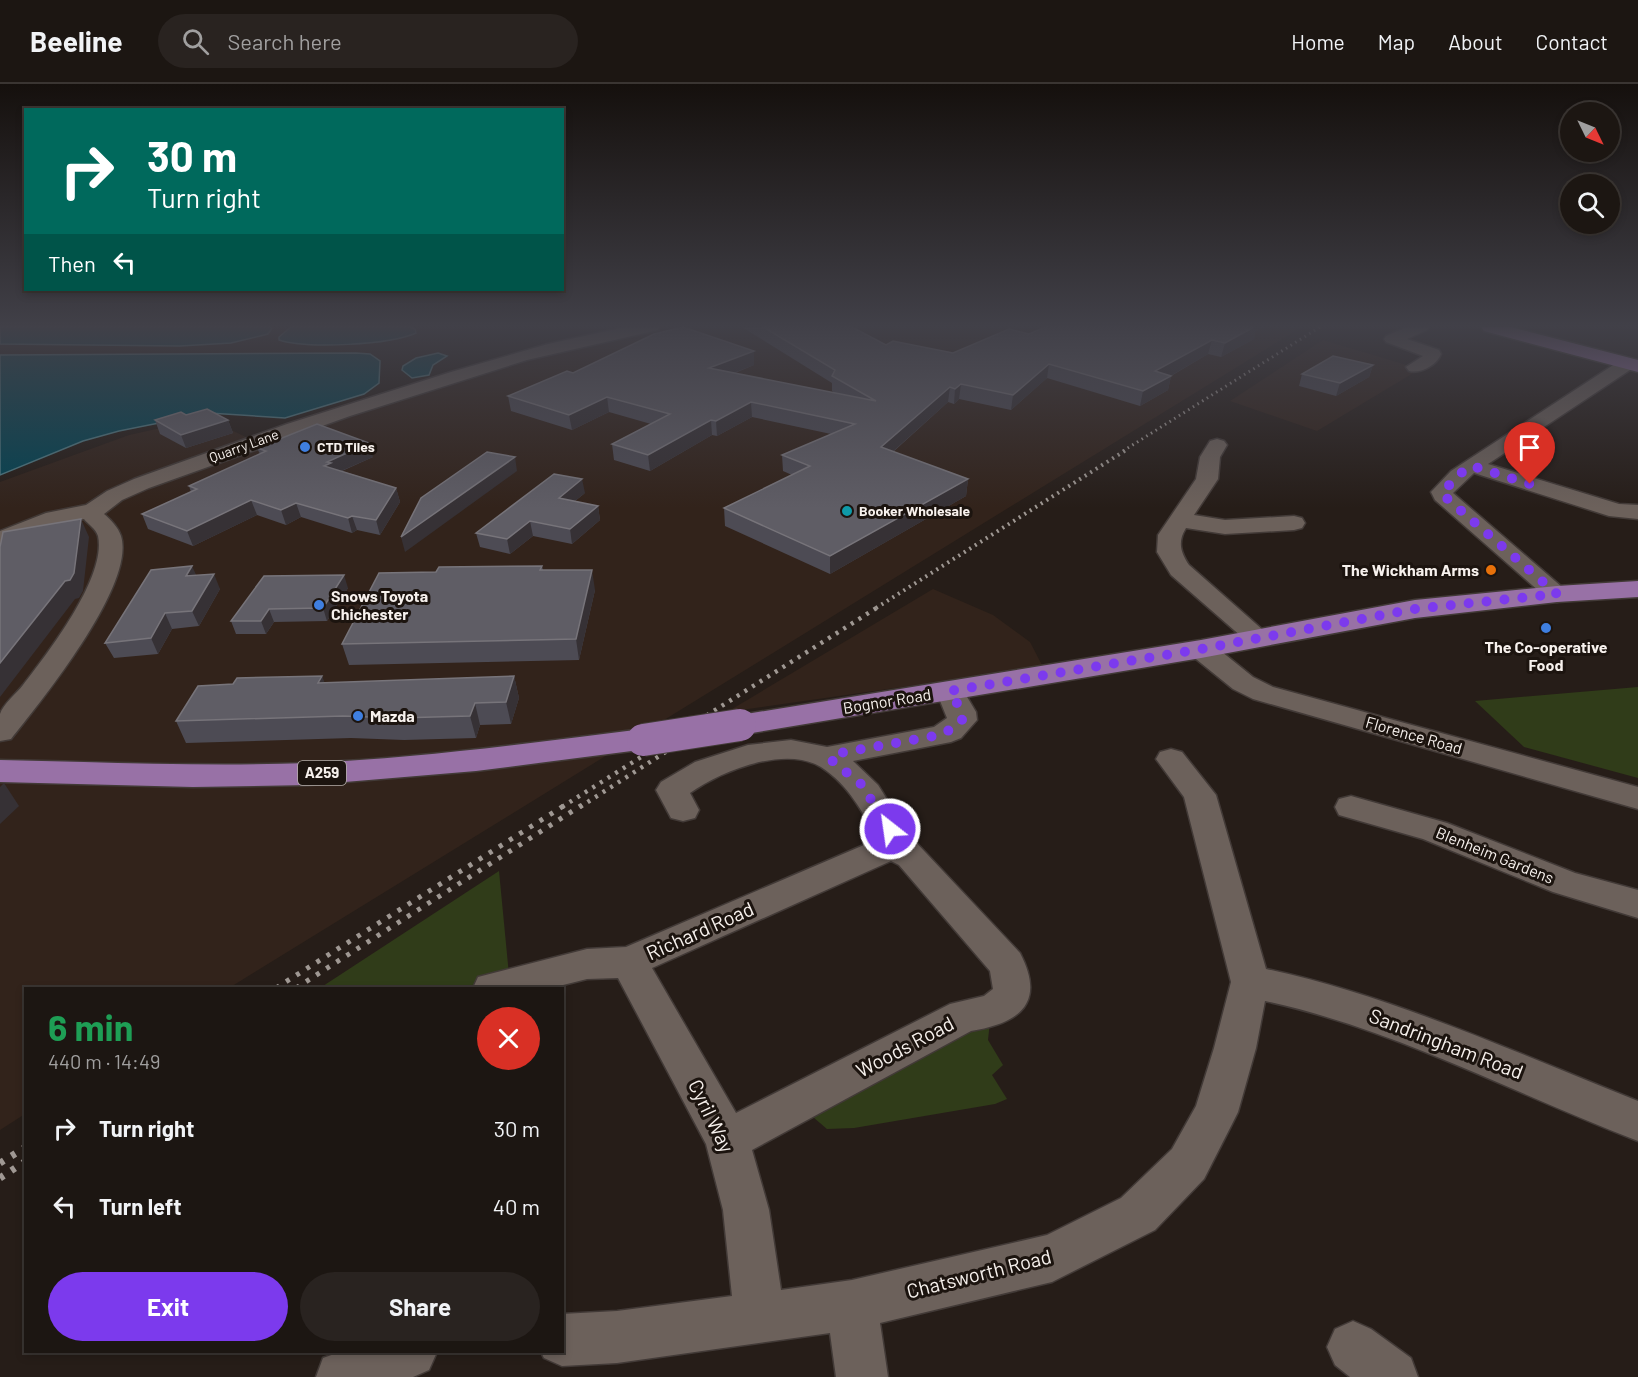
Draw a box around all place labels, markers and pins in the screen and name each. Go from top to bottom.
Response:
pin [1504,422,1555,484]
place label: CTD Tiles [317,438,375,455]
marker: CTD Tiles [298,440,312,454]
place label: Booker Wholesale [859,502,970,519]
marker: Booker Wholesale [840,504,854,518]
place label: The Wickham Arms [1342,560,1479,579]
marker: The Wickham Arms [1484,563,1498,577]
place label: Snows Toyota Chichester [331,586,428,623]
marker: Snows Toyota Chichester [312,598,326,612]
marker: The Co-operative Food [1539,621,1553,635]
place label: The Co-operative Food [1485,637,1608,674]
place label: Mazda [370,706,415,725]
marker: Mazda [351,709,365,723]

